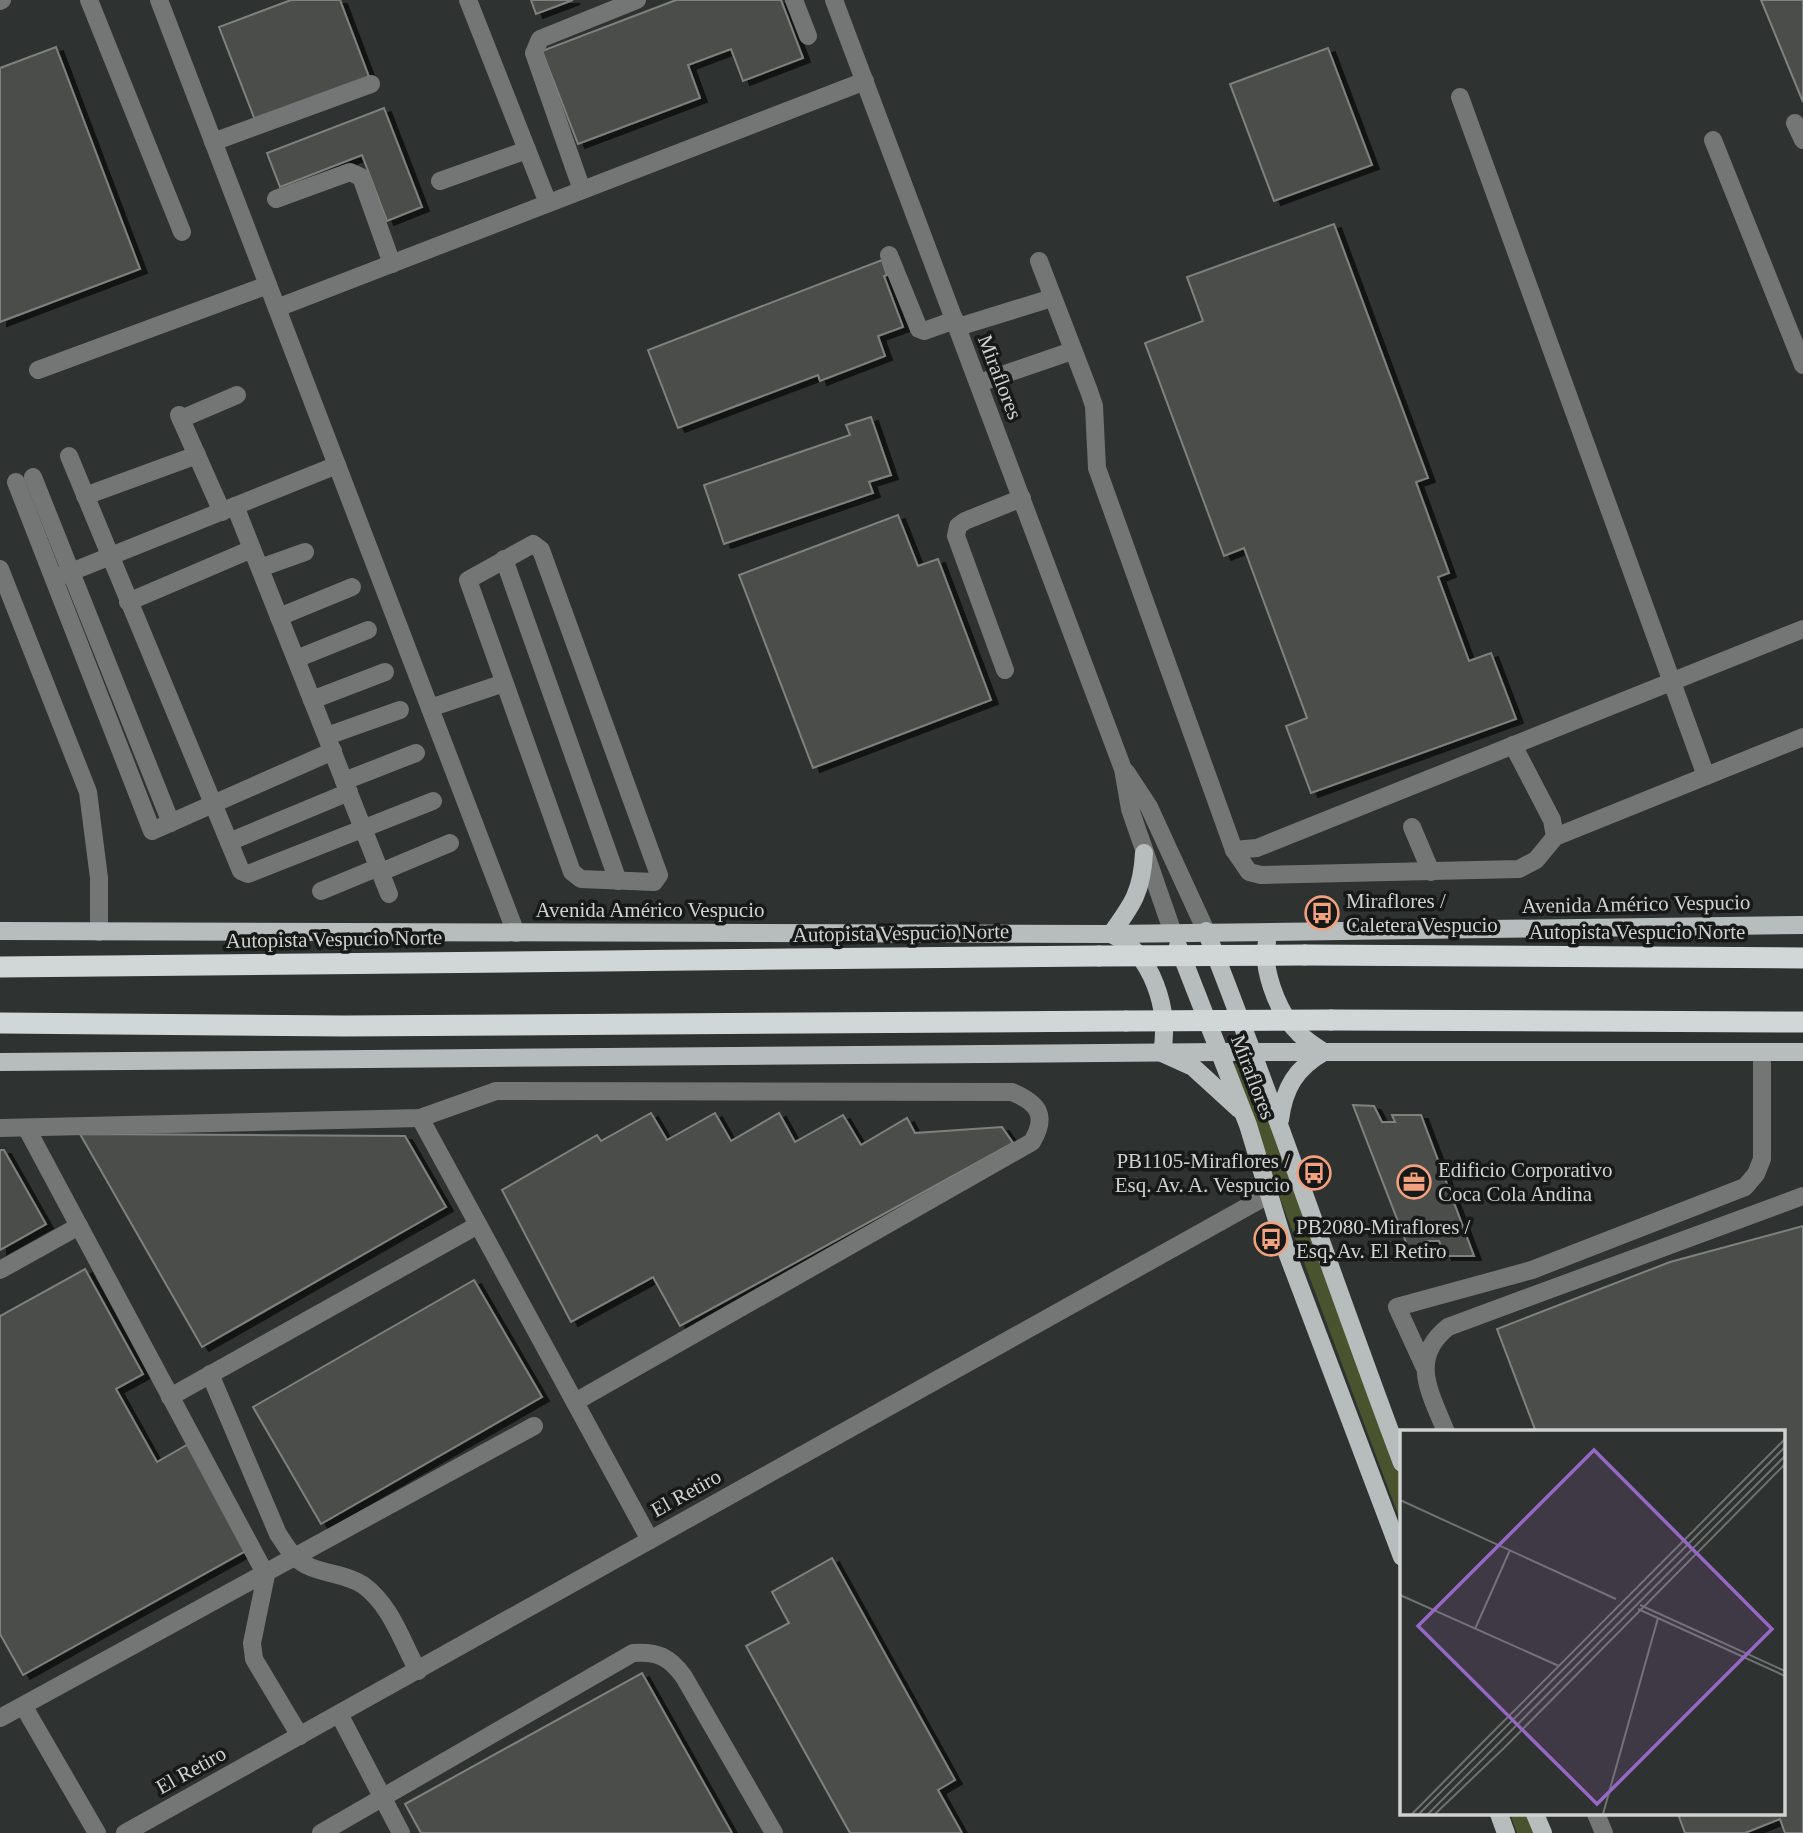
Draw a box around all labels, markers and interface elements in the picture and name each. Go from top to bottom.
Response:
street label: Miraflores [973,331,1027,423]
place label: Miraflores / Caletera Vespucio [1346,889,1498,937]
street label: Avenida Américo Vespucio [1521,890,1751,918]
bus stop icon: Miraflores / Caletera Vespucio [1303,894,1341,932]
street label: Avenida Américo Vespucio [535,898,765,922]
street label: Autopista Vespucio Norte [793,919,1009,947]
street label: Autopista Vespucio Norte [1529,920,1745,944]
street label: Autopista Vespucio Norte [226,925,442,953]
street label: Miraflores [1226,1031,1280,1123]
place label: PB1105-Miraflores / Esq. Av. A. Vespucio [1115,1149,1290,1197]
bus stop icon: PB1105-Miraflores / Esq. Av. A. Vespucio [1295,1154,1333,1192]
place label: Edificio Corporativo Coca Cola Andina [1438,1158,1612,1206]
office icon: Edificio Corporativo Coca Cola Andina [1395,1163,1433,1201]
place label: PB2080-Miraflores / Esq. Av. El Retiro [1296,1215,1471,1263]
bus stop icon: PB2080-Miraflores / Esq. Av. El Retiro [1252,1220,1290,1258]
inset map [1400,1430,1786,1815]
street label: El Retiro [647,1464,725,1522]
street label: El Retiro [152,1741,230,1799]

